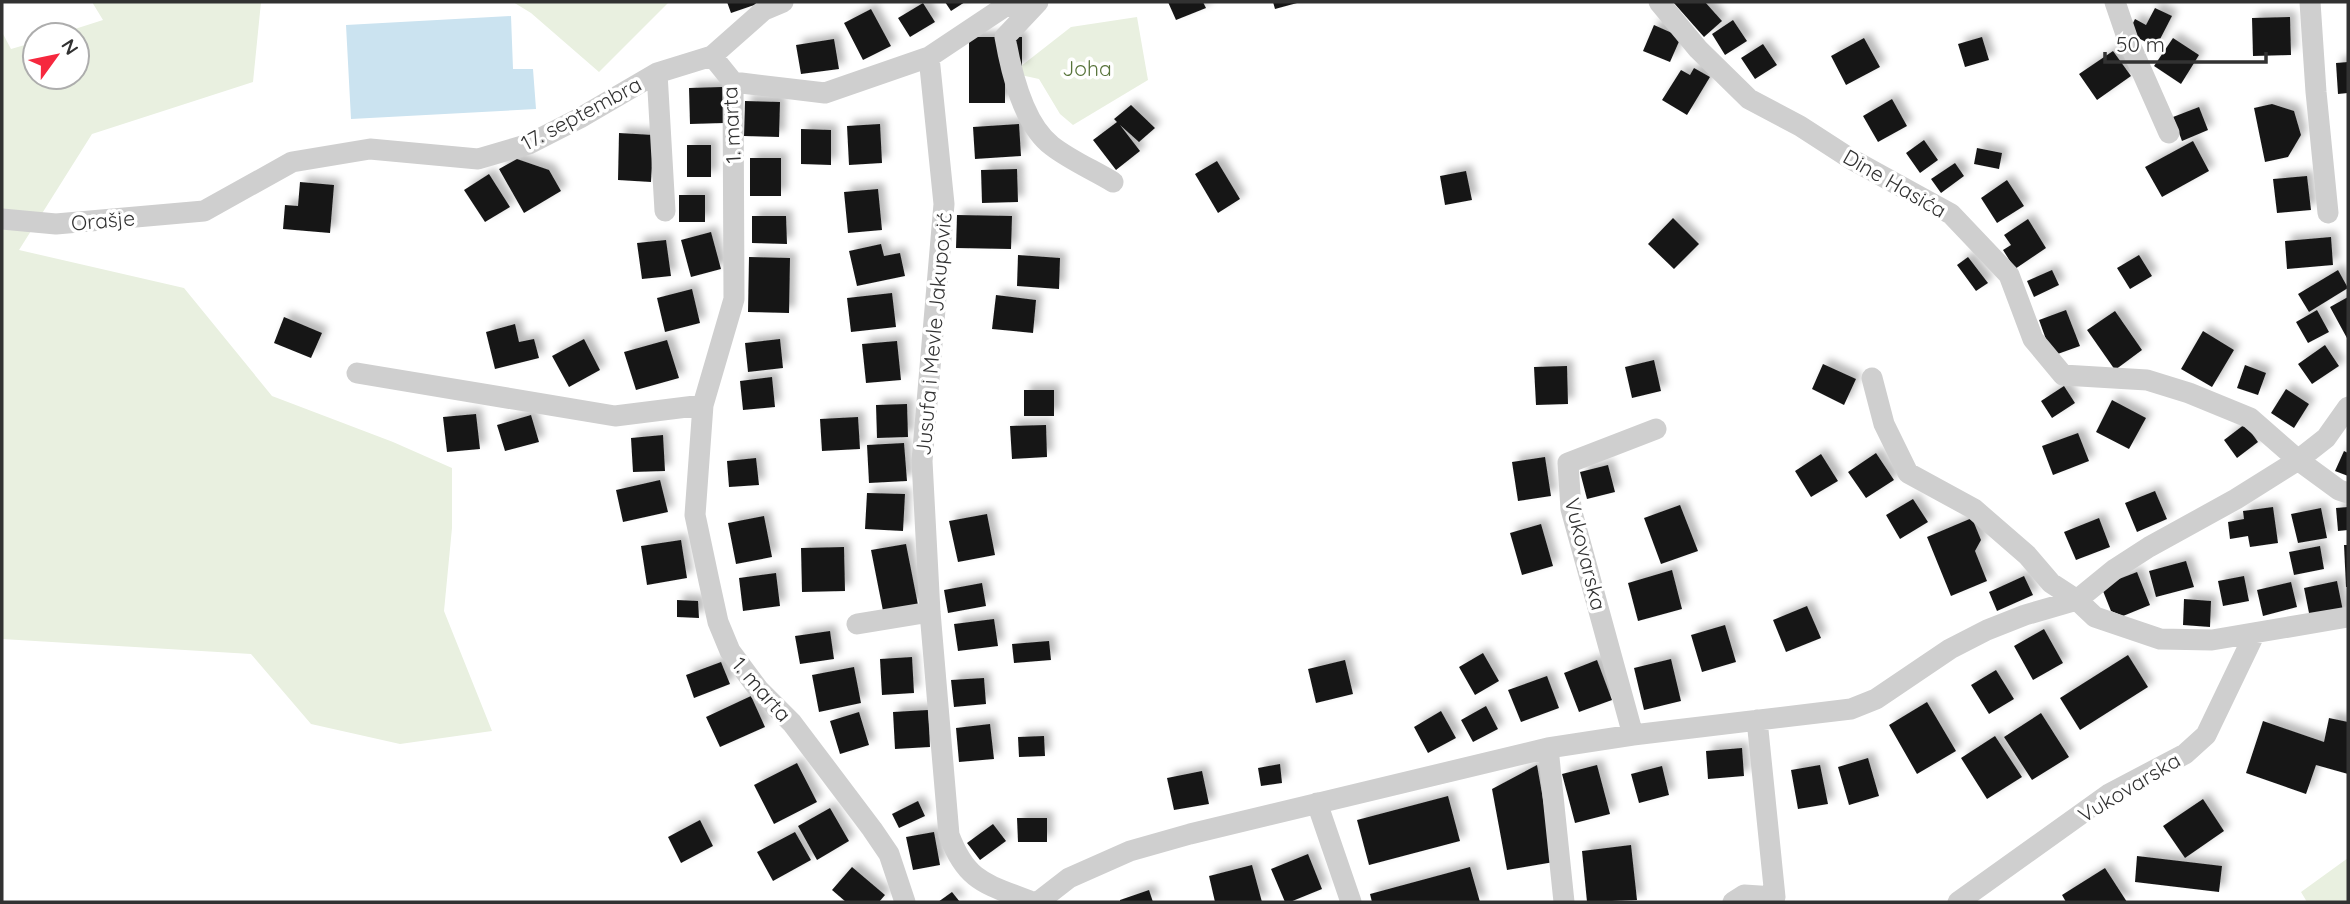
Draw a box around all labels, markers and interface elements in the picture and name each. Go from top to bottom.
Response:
north arrow [21,21,91,91]
scale bar [2105,21,2266,65]
text: 50 m [2116,31,2165,57]
text: N [56,34,84,59]
park label: Joha [1062,55,1112,81]
street label: 17. septembra [516,70,646,156]
street label: 1. marta [716,86,746,164]
street label: Dine Hasića [1839,143,1951,223]
street label: Orašje [70,204,136,236]
street label: Jusufa i Mevle Jakupović [909,211,957,457]
street label: Vukovarska [1560,495,1612,613]
street label: 1. marta [727,651,797,727]
street label: Vukovarska [2073,746,2185,828]

